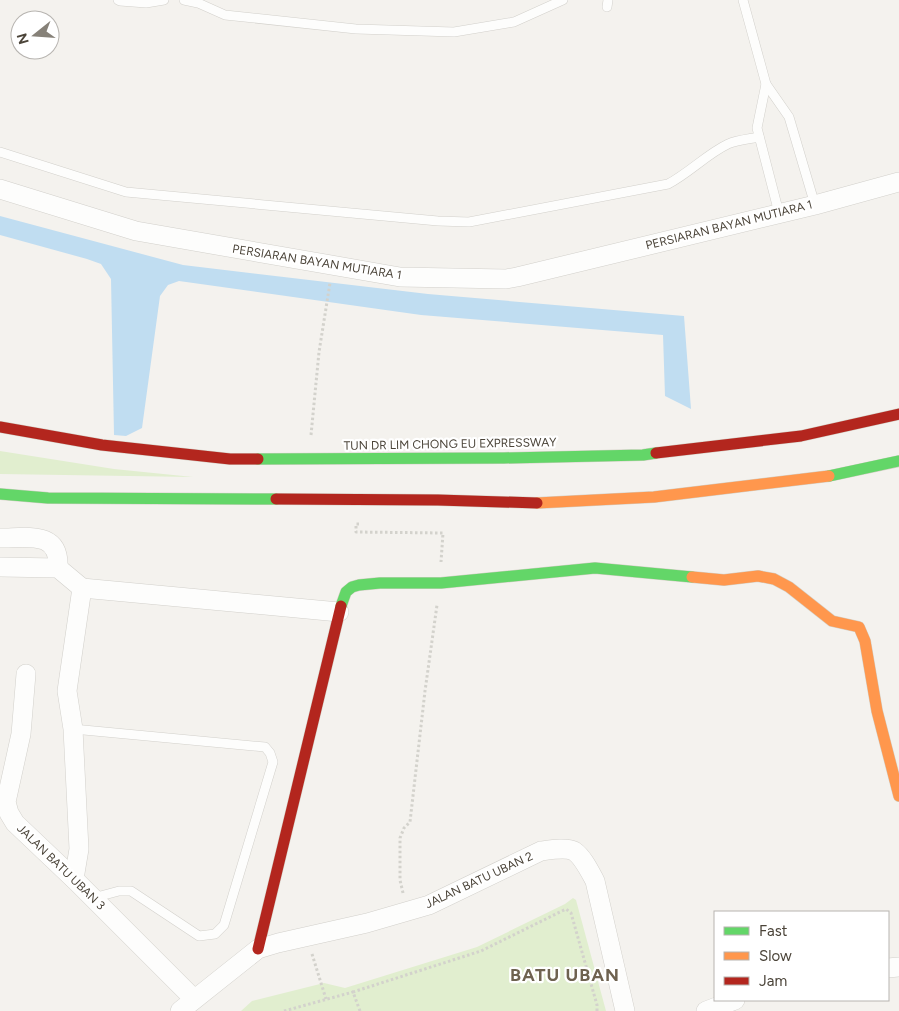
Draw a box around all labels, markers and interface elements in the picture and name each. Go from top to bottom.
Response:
north arrow [10,10,60,60]
text: N [13,31,33,46]
street label: PERSIARAN BAYAN MUTIARA 1 [644,197,814,253]
street label: PERSIARAN BAYAN MUTIARA 1 [231,242,403,282]
street label: TUN DR LIM CHONG EU EXPRESSWAY [344,435,557,453]
street label: JALAN BATU UBAN 3 [14,821,108,913]
street label: JALAN BATU UBAN 2 [423,849,535,911]
legend [714,911,889,1001]
text: Fast [759,922,788,940]
text: Slow [759,947,792,965]
district label: BATU UBAN [510,964,620,986]
text: Jam [759,972,787,990]

